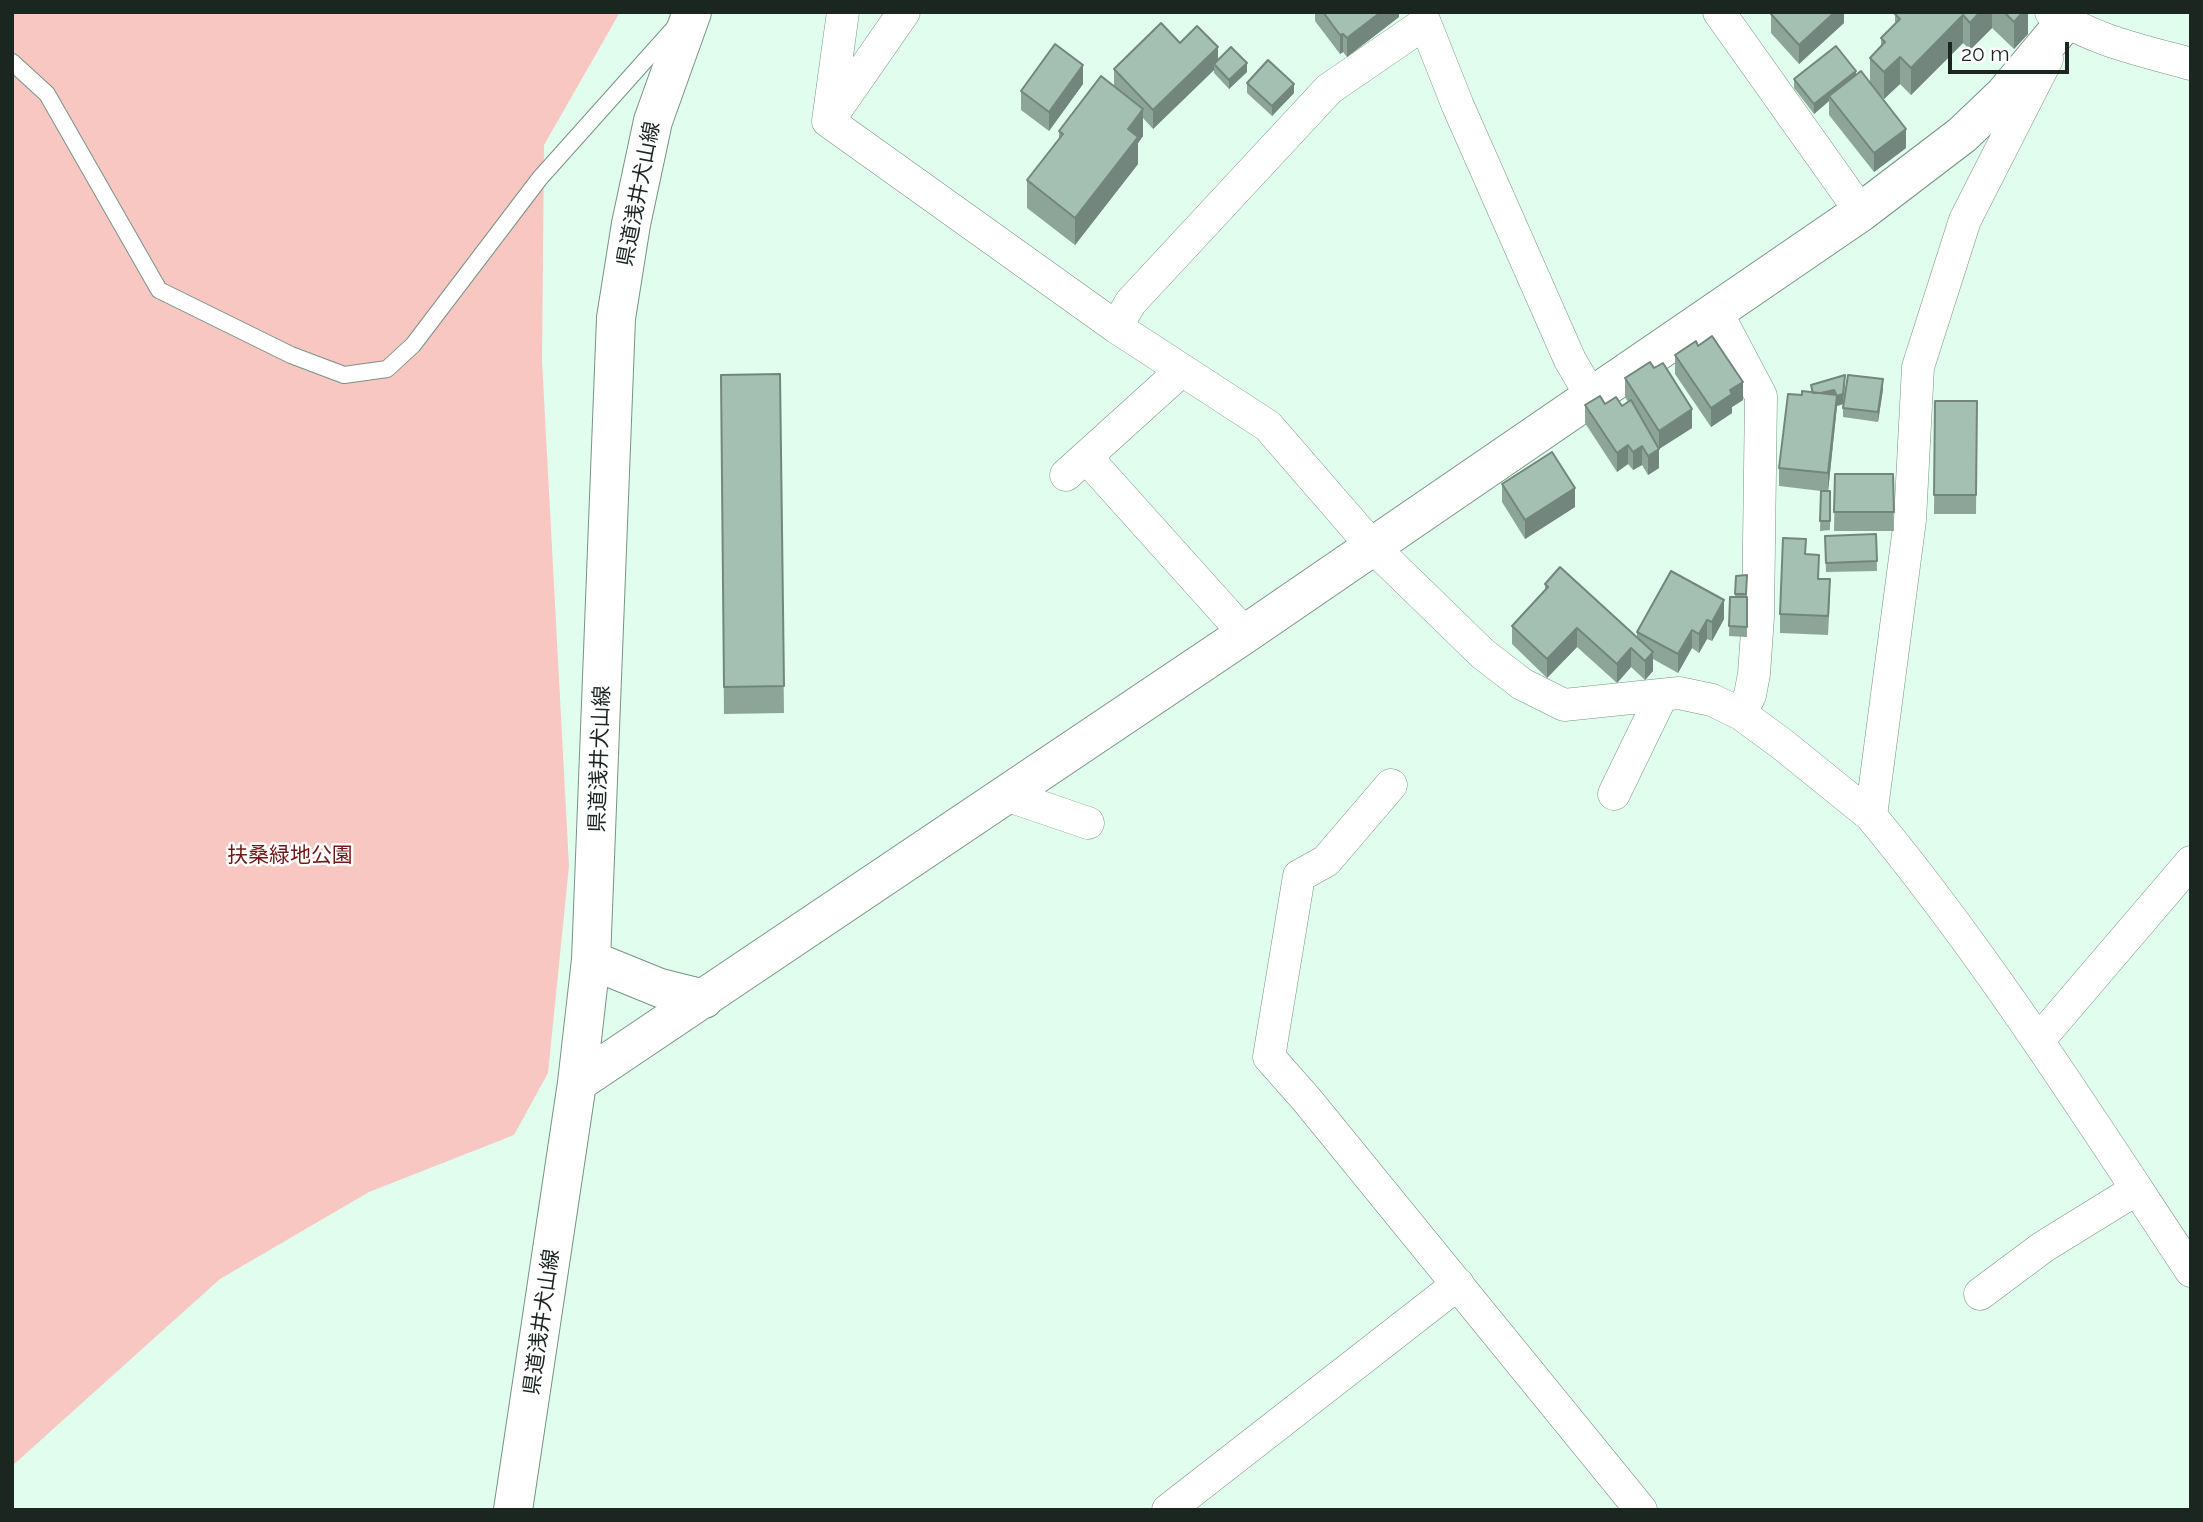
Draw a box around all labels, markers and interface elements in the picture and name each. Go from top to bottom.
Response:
scale bar [1951,28,2072,72]
text: 20 m [1961,41,2009,66]
street label: 県道浅井犬山線 [613,119,665,269]
street label: 県道浅井犬山線 [585,685,615,833]
park label: 扶桑緑地公園 [227,843,353,869]
street label: 県道浅井犬山線 [519,1247,565,1397]

